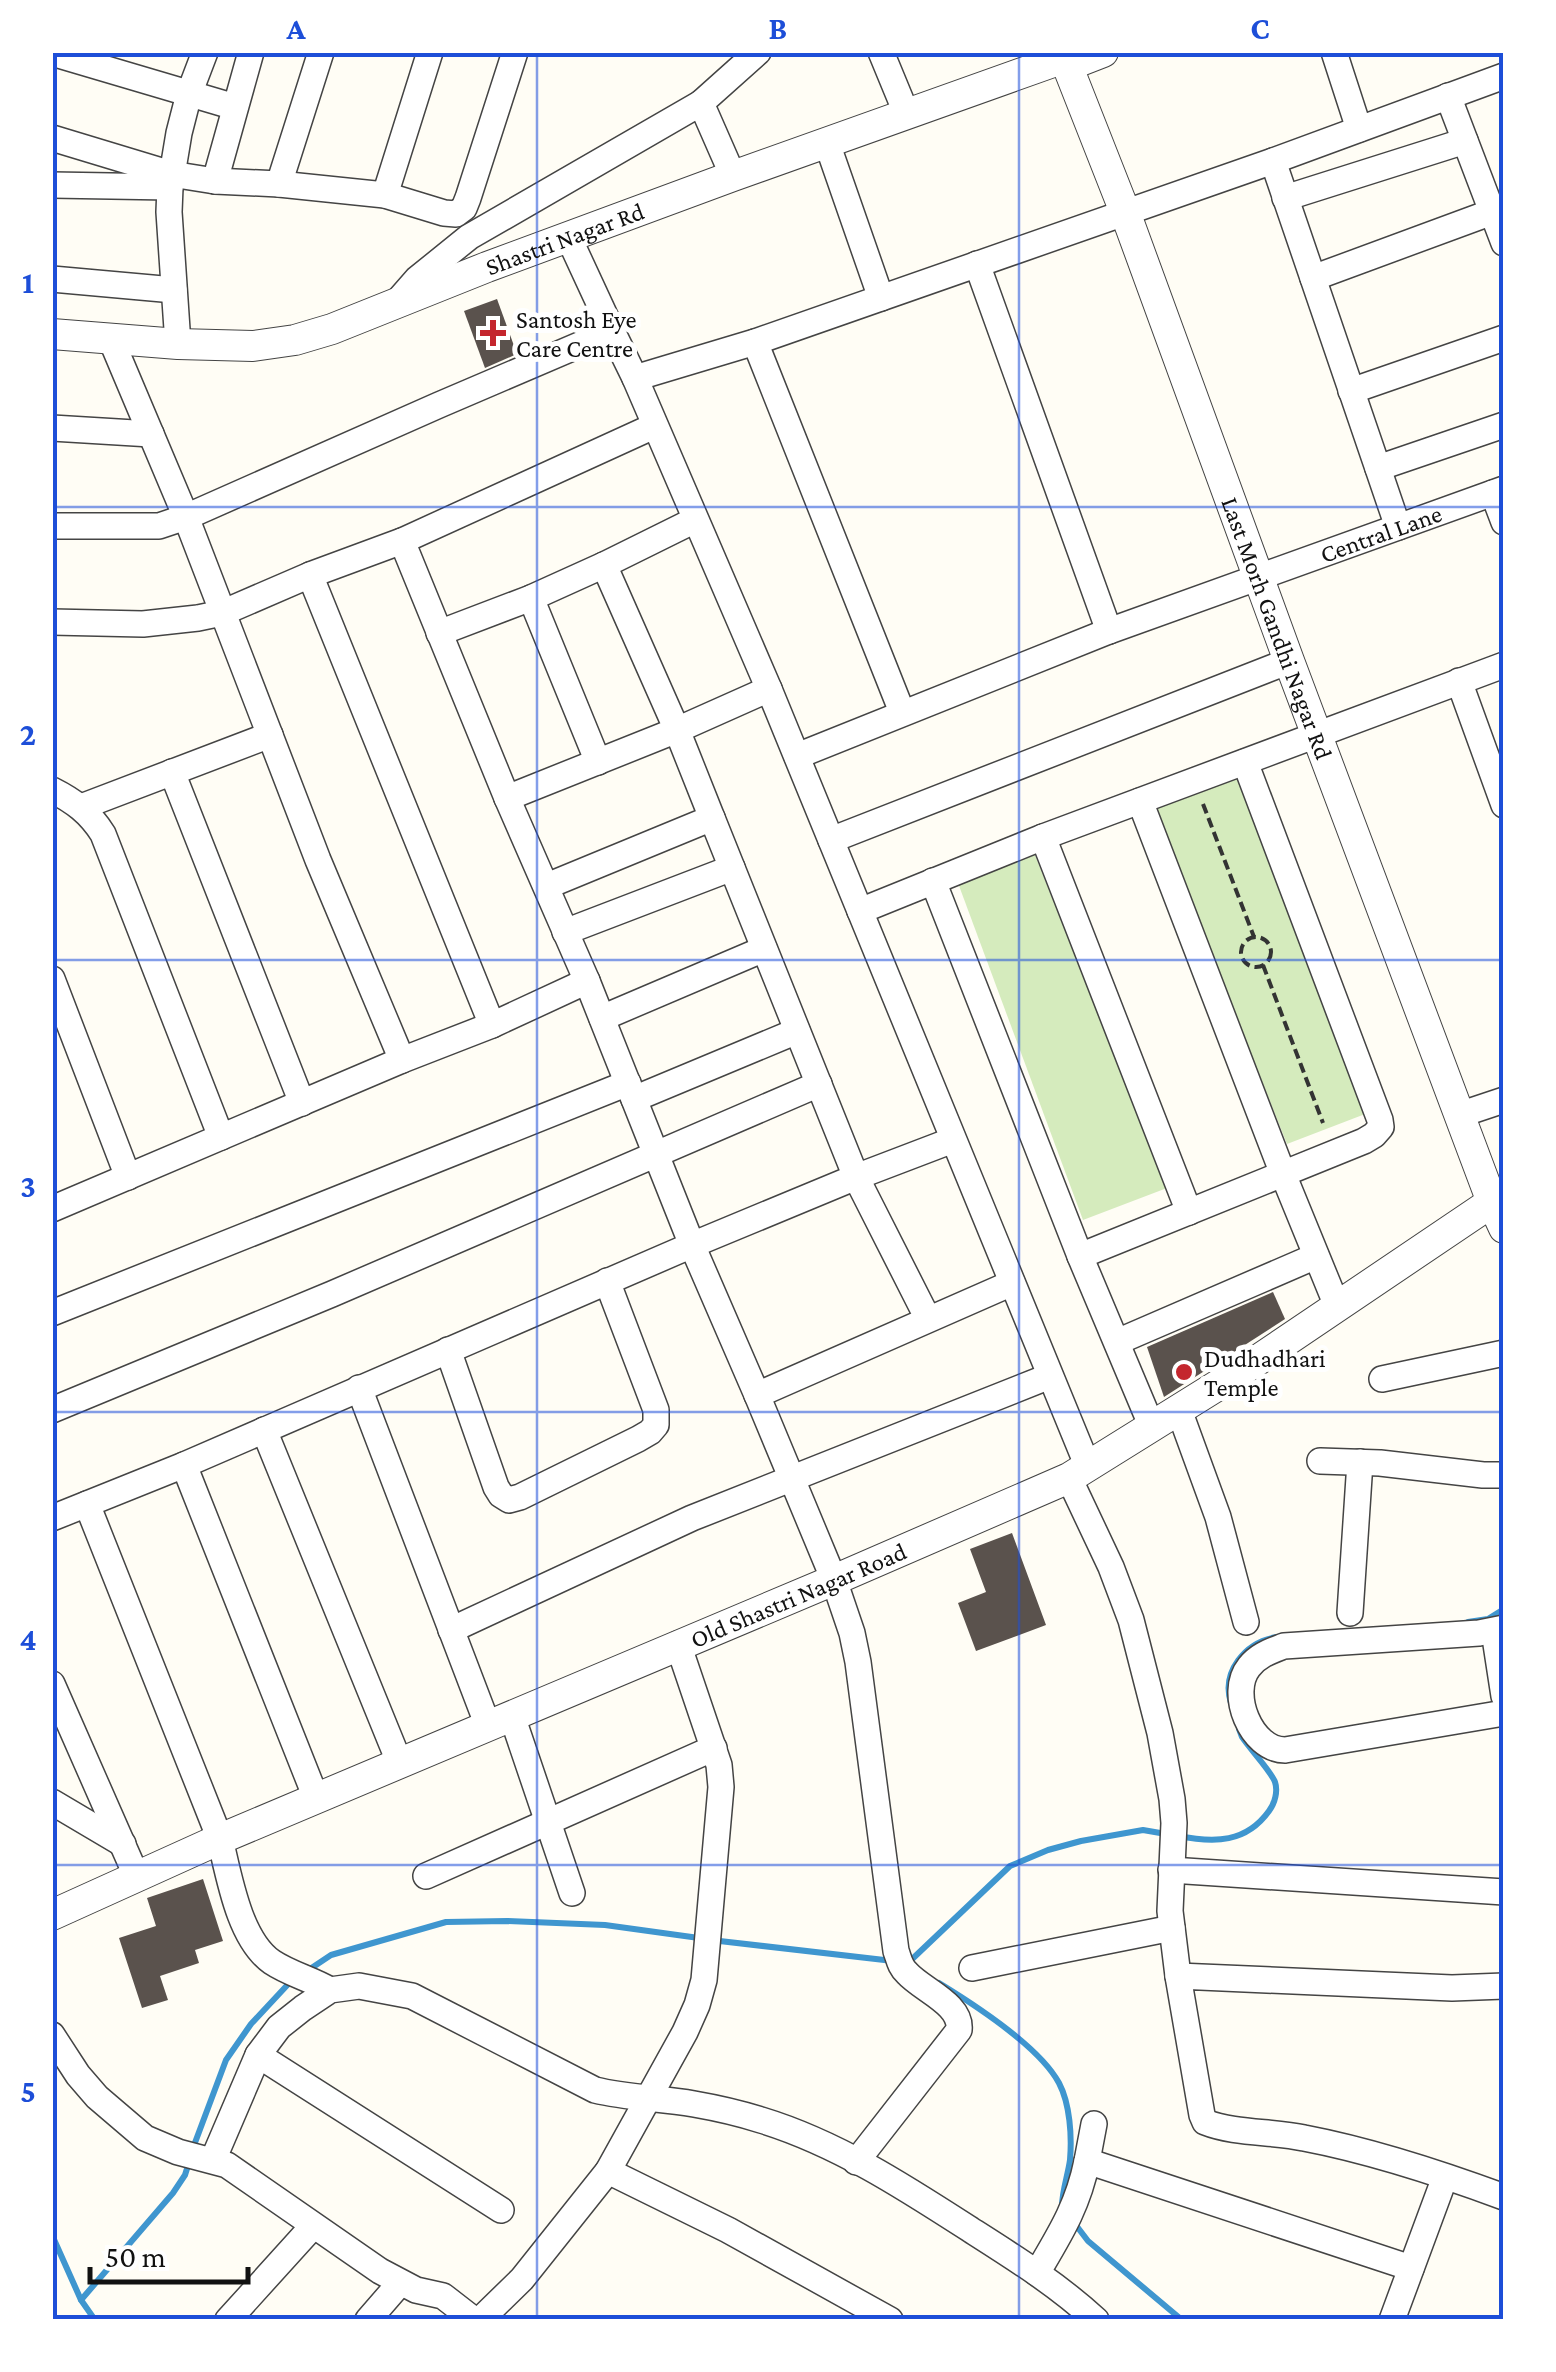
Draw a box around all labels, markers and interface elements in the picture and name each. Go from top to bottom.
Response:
text: A [285,10,306,46]
text: B [769,10,787,46]
text: C [1250,10,1270,46]
street label: Shastri Nagar Rd [482,197,648,280]
text: 1 [22,264,34,300]
place label: Santosh Eye Care Centre [516,306,636,362]
marker: Santosh Eye Care Centre [480,320,506,346]
street label: Last Morh Gandhi Nagar Rd [1216,493,1338,763]
street label: Central Lane [1317,500,1445,568]
text: 2 [20,716,36,752]
text: 3 [20,1168,36,1204]
place label: Dudhadhari Temple [1204,1345,1326,1402]
marker: Dudhadhari Temple [1173,1361,1195,1383]
street label: Old Shastri Nagar Road [686,1537,910,1653]
text: 4 [19,1621,37,1657]
text: 5 [20,2073,36,2109]
scale bar [90,2222,248,2284]
text: 50 m [105,2240,166,2273]

